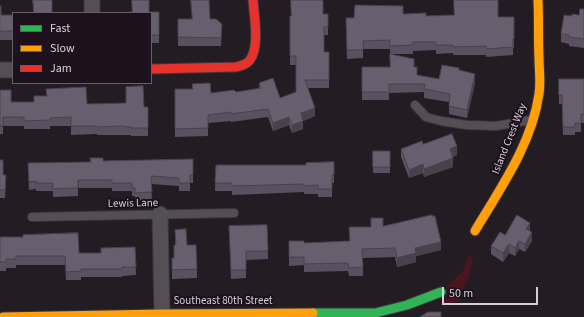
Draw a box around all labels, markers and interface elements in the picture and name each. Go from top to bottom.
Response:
legend [12,12,152,84]
text: Fast [50,20,70,37]
text: Slow [50,40,75,57]
text: Jam [50,60,72,77]
street label: Island Crest Way [490,102,530,176]
street label: Lewis Lane [108,197,158,211]
scale bar [444,279,540,305]
text: 50 m [449,285,473,302]
street label: Southeast 80th Street [173,295,273,309]

